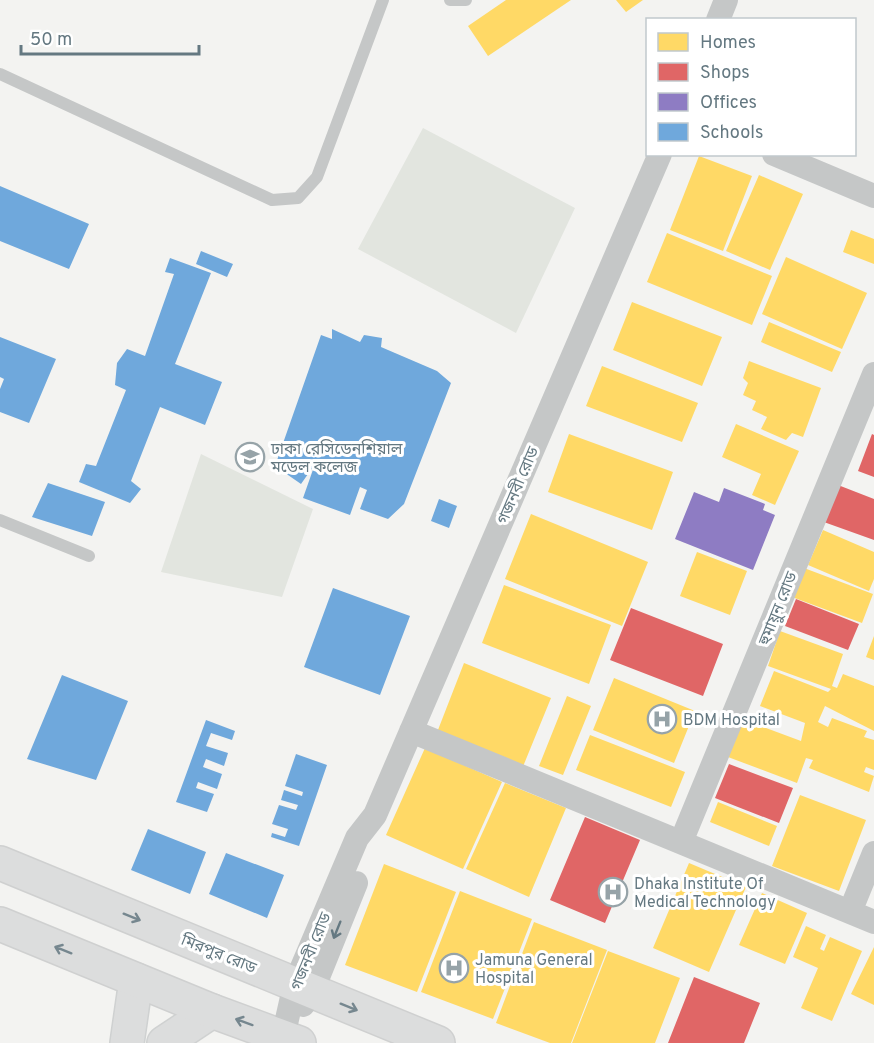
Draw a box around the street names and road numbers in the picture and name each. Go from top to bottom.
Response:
street label: গজনবী রোড [493,443,544,528]
street label: হুমায়ুন রোড [755,569,803,649]
street label: গজনবী রোড [286,909,337,994]
street label: মিরপুর রোড [177,929,260,979]

